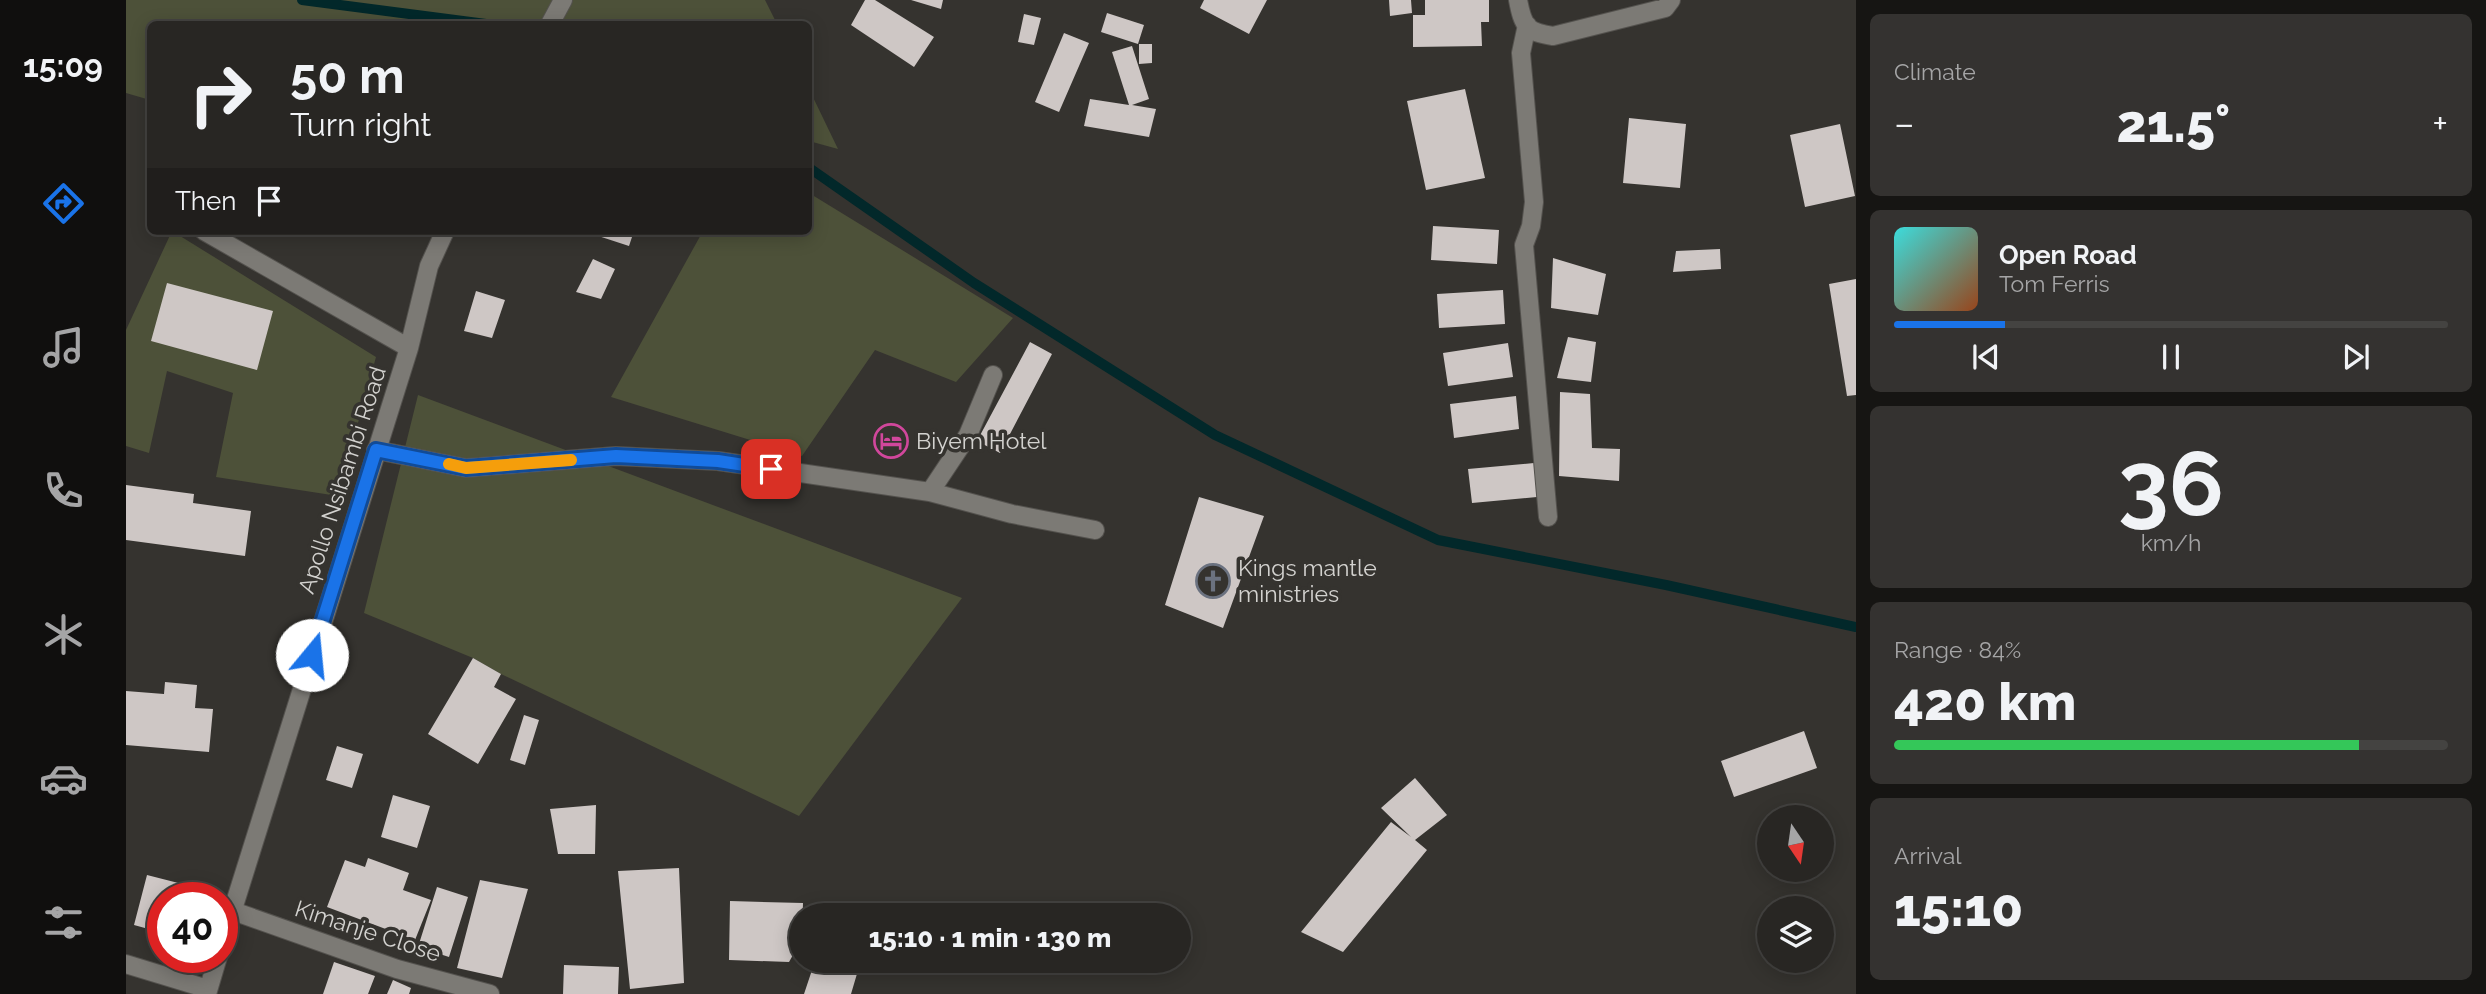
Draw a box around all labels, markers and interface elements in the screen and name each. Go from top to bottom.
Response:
text: 15:09 [23,47,103,84]
text: 50 m [290,47,405,104]
icon: right [175,49,266,140]
text: Climate [1894,58,1976,85]
text: 21.5° [2116,93,2230,154]
text: − [1894,101,1914,146]
text: + [2432,101,2448,146]
text: Turn right [290,106,431,143]
icon: directions [39,179,88,228]
icon: arrive [250,182,288,220]
text: Then [175,186,236,216]
text: Open Road [1999,240,2137,270]
text: Tom Ferris [1999,270,2110,297]
icon: music [39,323,88,372]
icon: previous [1967,338,2005,376]
icon: pause [2152,338,2190,376]
icon: next [2337,338,2375,376]
street label: Apollo Nsibambi Road [292,363,391,597]
hotel icon: Biyem Hotel [872,422,910,460]
place label: Biyem Hotel [916,427,1047,454]
text: 36 [2118,430,2224,537]
pin [741,439,801,499]
icon: arrive [752,450,790,488]
icon: phone [39,466,88,515]
text: km/h [2141,529,2201,556]
place label: Kings mantle ministries [1238,554,1377,607]
church icon: Kings mantle ministries [1194,562,1232,600]
icon: climate [39,610,88,659]
position arrow [275,618,349,692]
text: Range · 84% [1894,636,2021,663]
text: 420 km [1894,671,2076,732]
icon: car [39,754,88,803]
north arrow [1757,805,1834,882]
map controls [1757,805,1834,973]
text: Arrival [1894,842,1961,869]
text: 15:10 [1894,877,2023,938]
speed limit sign: 40 [147,882,238,973]
street label: Kimanje Close [292,894,444,967]
button: layers [1757,896,1834,973]
icon: filters [39,898,88,947]
text: 15:10 · 1 min · 130 m [869,923,1111,953]

